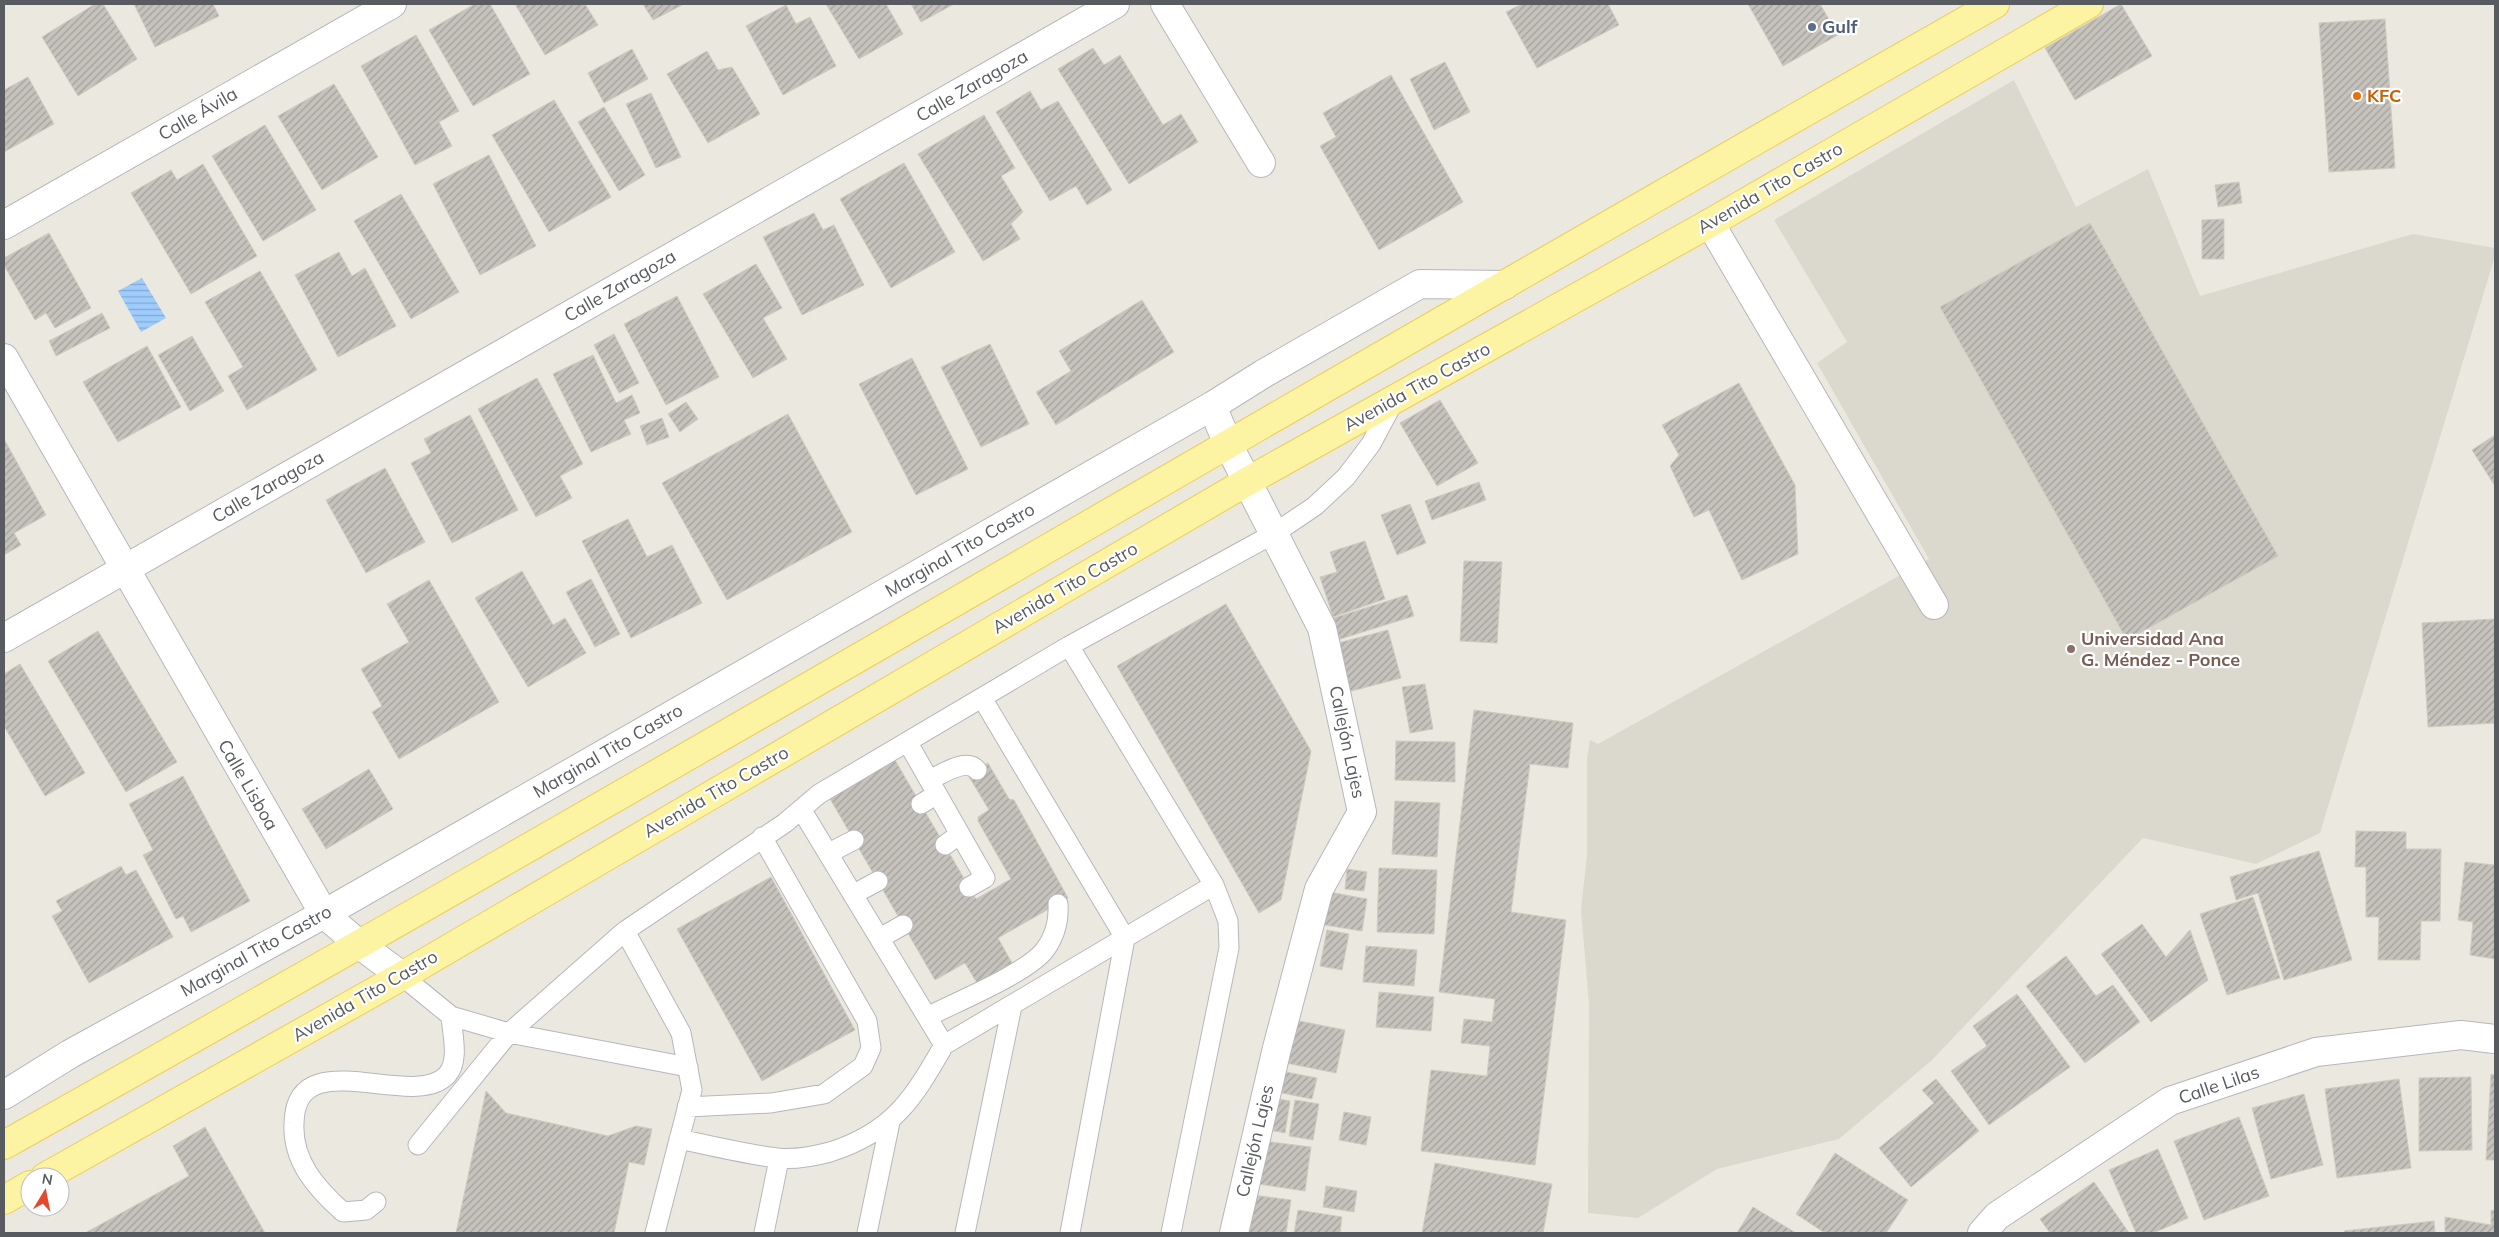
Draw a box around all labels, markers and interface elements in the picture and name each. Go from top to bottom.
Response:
place label: Gulf [1822,15,1858,38]
marker: Gulf [1806,21,1818,33]
street label: Calle Zaragoza [912,44,1032,127]
street label: Calle Ávila [154,82,241,145]
place label: KFC [2367,84,2401,107]
marker: KFC [2351,90,2363,102]
street label: Avenida Tito Castro [1693,137,1847,239]
street label: Calle Zaragoza [560,244,680,327]
street label: Avenida Tito Castro [1339,337,1494,436]
street label: Calle Zaragoza [208,445,328,528]
street label: Marginal Tito Castro [881,497,1039,602]
street label: Avenida Tito Castro [988,537,1142,639]
place label: Universidad Ana G. Méndez - Ponce [2081,627,2240,671]
marker: Universidad Ana G. Méndez - Ponce [2065,643,2077,655]
street label: Callejón Lajes [1324,683,1371,800]
street label: Marginal Tito Castro [529,698,687,803]
street label: Calle Lisboa [213,735,284,834]
street label: Avenida Tito Castro [639,741,793,843]
street label: Marginal Tito Castro [176,900,335,1002]
street label: Avenida Tito Castro [288,945,442,1047]
street label: Calle Lilas [2175,1060,2262,1109]
street label: Callejón Lajes [1230,1082,1279,1199]
north arrow [20,1167,70,1217]
text: N [40,1169,54,1189]

